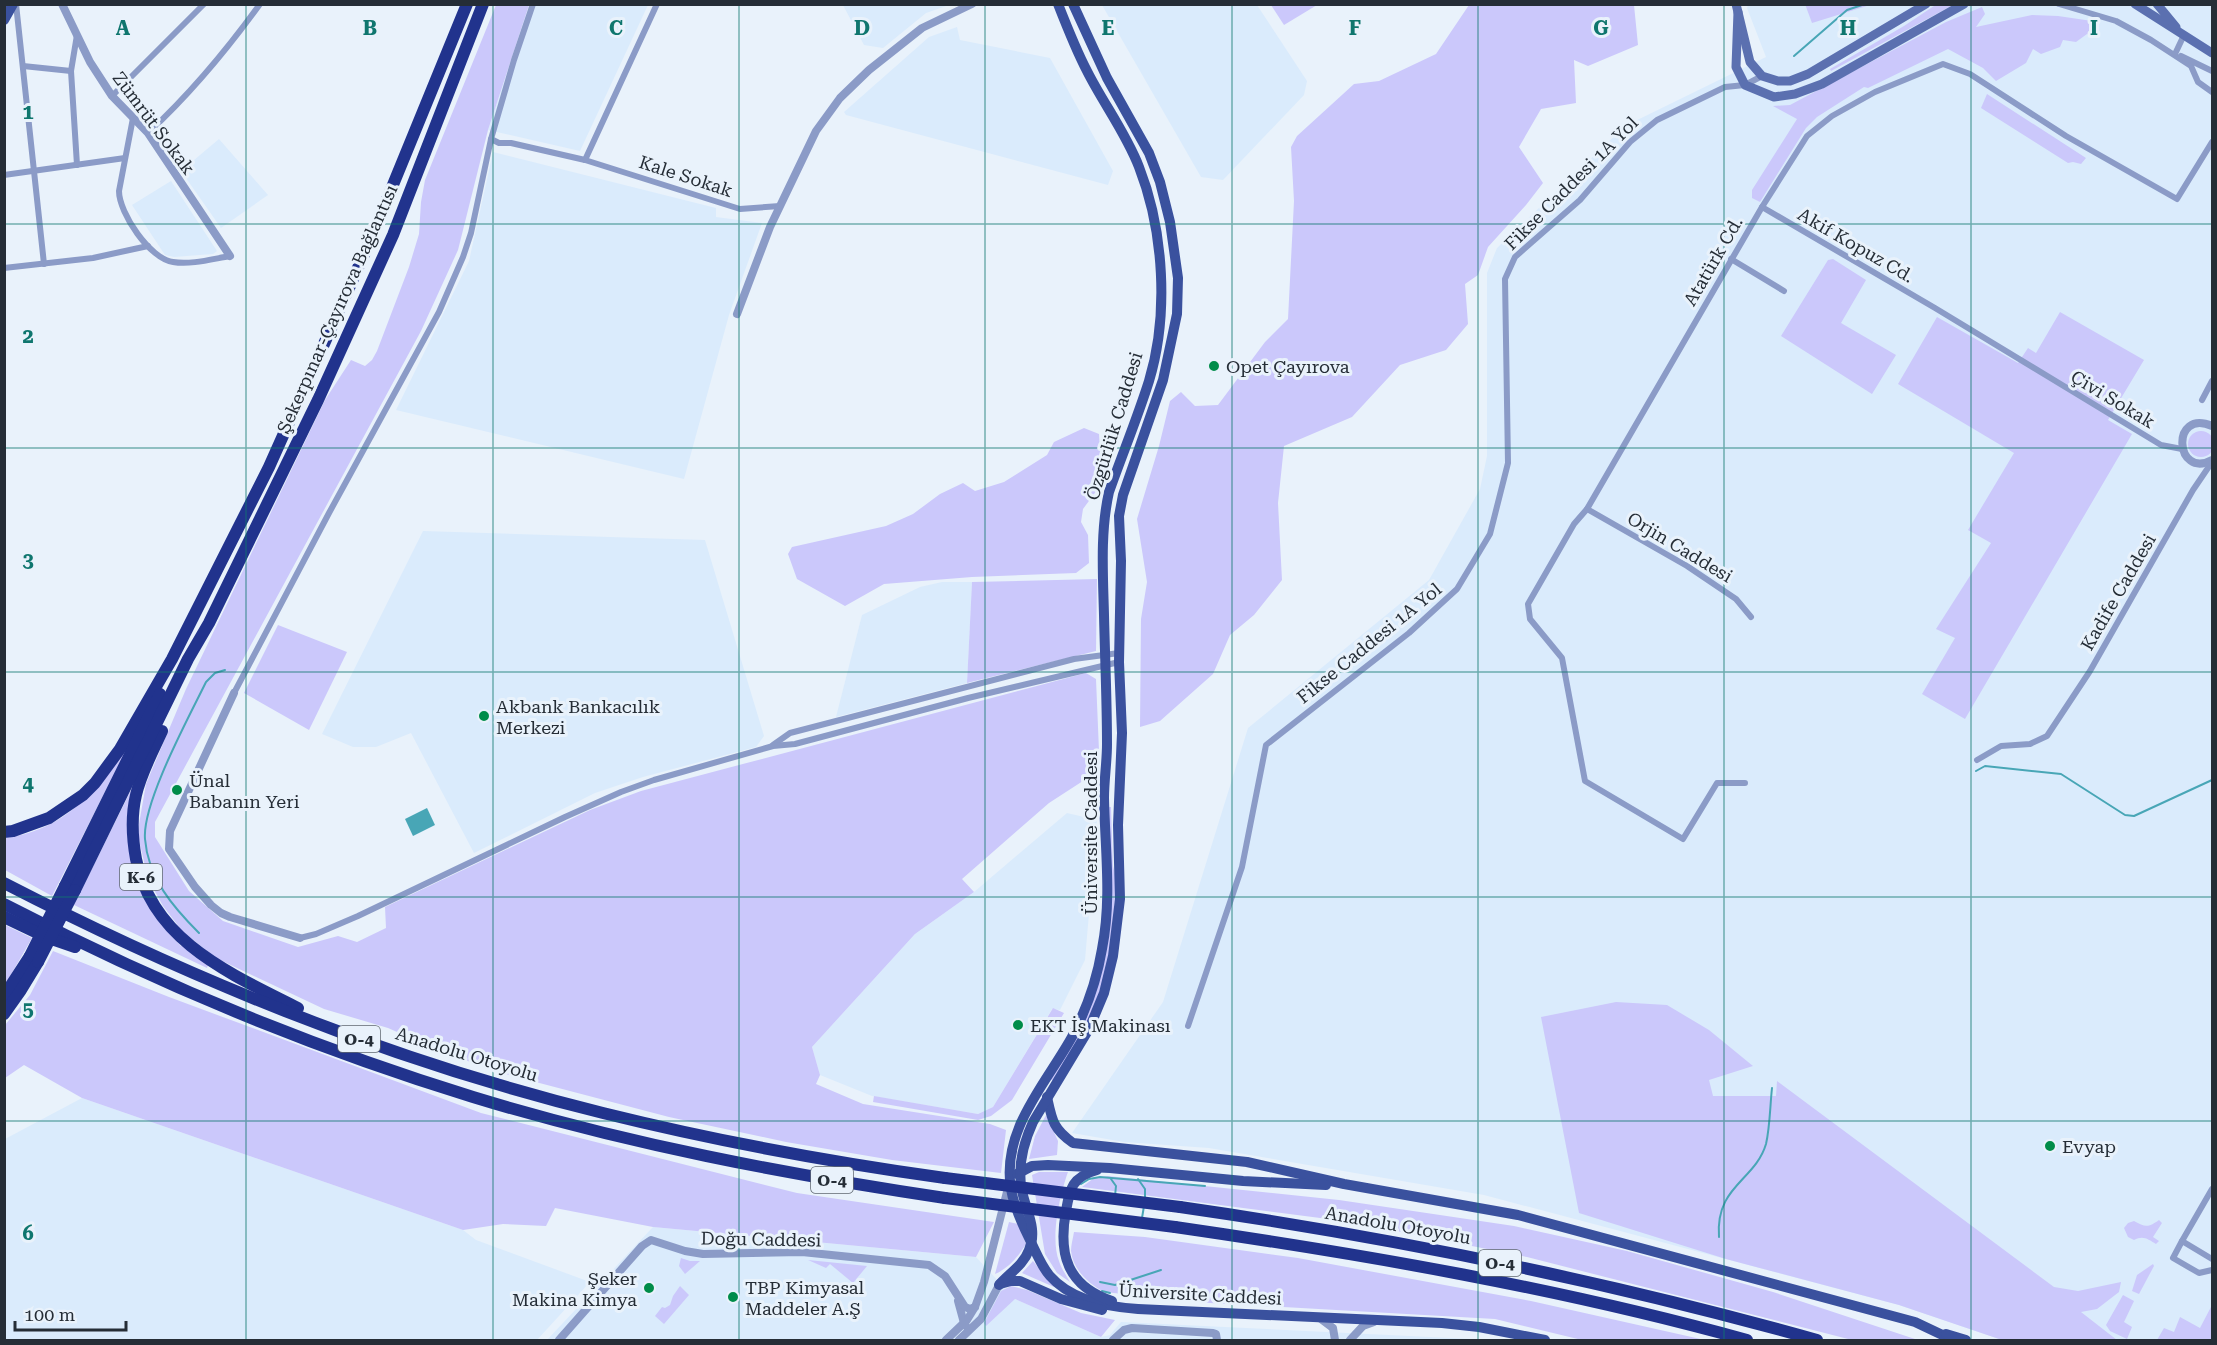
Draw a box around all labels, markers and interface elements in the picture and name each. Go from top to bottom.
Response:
text: A [116,16,131,40]
text: B [363,16,377,40]
text: C [609,16,623,40]
text: D [854,16,870,40]
text: E [1102,16,1115,40]
text: F [1349,16,1361,40]
text: G [1593,16,1609,40]
text: H [1840,16,1856,40]
text: I [2090,16,2098,40]
street label: Zümrüt Sokak [109,67,199,179]
text: 1 [22,100,34,124]
street label: Fikse Caddesi 1A Yol [1500,112,1642,254]
street label: Kale Sokak [637,151,735,201]
street label: Şekerpınar-Çayırova Bağlantısı [272,181,402,437]
street label: Akif Kopuz Cd. [1794,203,1918,287]
street label: Atatürk Cd. [1679,213,1747,309]
text: 2 [22,324,34,348]
street label: Özgürlük Caddesi [1081,349,1147,503]
place label: Opet Çayırova [1226,356,1350,377]
marker: Opet Çayırova [1207,359,1221,373]
street label: Çivi Sokak [2067,366,2159,432]
street label: Orjin Caddesi [1624,507,1737,587]
street label: Kadife Caddesi [2076,530,2160,654]
text: 3 [22,548,34,572]
street label: Fikse Caddesi 1A Yol [1293,578,1446,708]
place label: Akbank Bankacılık Merkezi [496,696,660,738]
marker: Akbank Bankacılık Merkezi [477,709,491,723]
street label: Üniversite Caddesi [1080,751,1101,915]
place label: Ünal Babanın Yeri [189,770,300,812]
text: 4 [22,772,34,796]
marker: Ünal Babanın Yeri [170,783,184,797]
road number: K-6 [120,864,162,890]
text: 5 [22,997,34,1021]
place label: EKT İş Makinası [1030,1015,1171,1036]
marker: EKT İş Makinası [1011,1018,1025,1032]
street label: Anadolu Otoyolu [393,1022,541,1086]
road number: O-4 [338,1026,380,1052]
place label: Evyap [2062,1136,2116,1157]
marker: Evyap [2043,1139,2057,1153]
road number: O-4 [811,1167,853,1193]
street label: Anadolu Otoyolu [1324,1202,1472,1248]
text: 6 [22,1221,34,1245]
street label: Doğu Caddesi [700,1227,822,1251]
road number: O-4 [1479,1250,1521,1276]
place label: Şeker Makina Kimya [512,1268,637,1310]
place label: TBP Kimyasal Maddeler A.Ş [745,1277,865,1319]
street label: Üniversite Caddesi [1118,1279,1283,1309]
marker: Şeker Makina Kimya [642,1281,656,1295]
marker: TBP Kimyasal Maddeler A.Ş [726,1290,740,1304]
scale bar [15,1294,126,1332]
text: 100 m [24,1304,75,1325]

